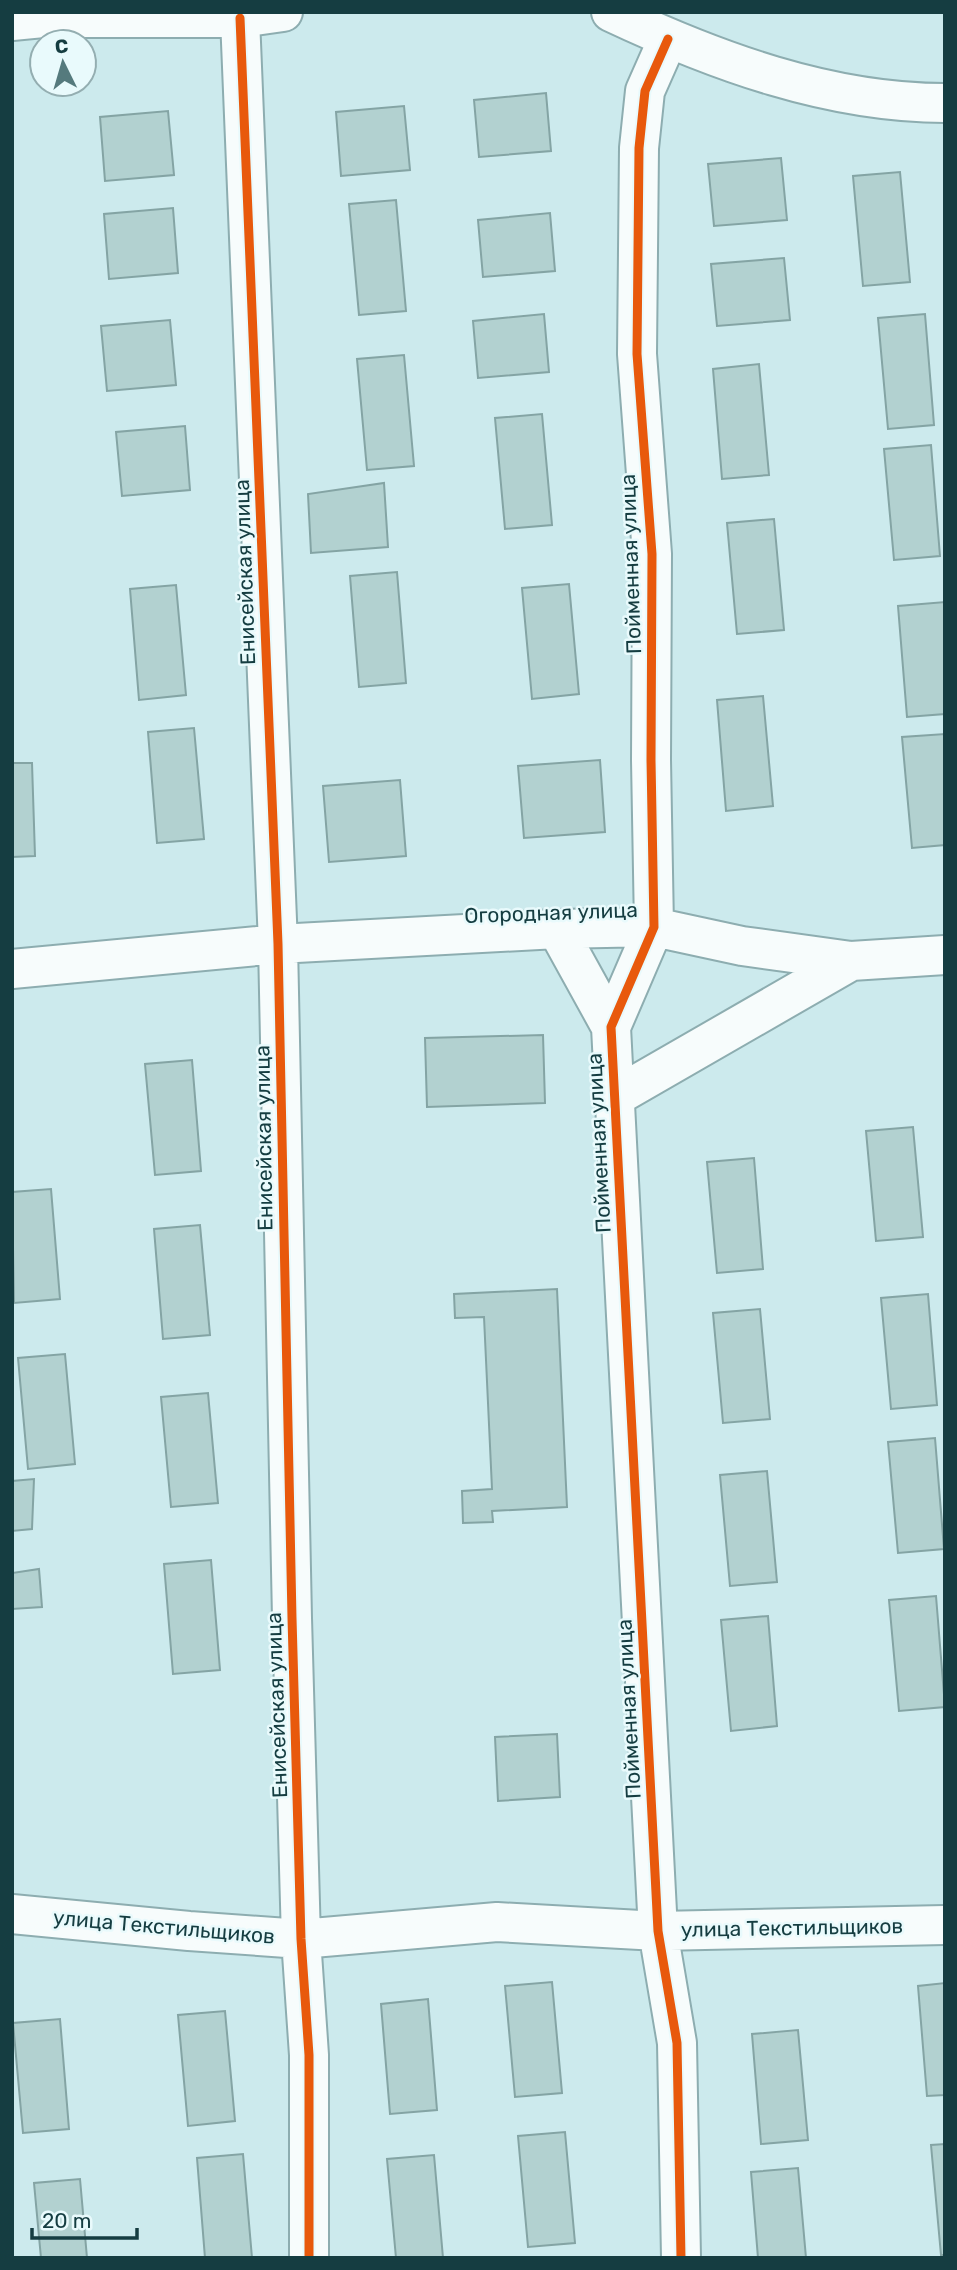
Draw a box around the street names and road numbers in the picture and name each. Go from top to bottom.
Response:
street label: Пойменная улица [615,474,646,654]
street label: Енисейская улица [229,479,260,665]
street label: Огородная улица [464,897,638,928]
street label: Енисейская улица [249,1045,278,1231]
street label: Пойменная улица [581,1052,616,1234]
street label: Енисейская улица [261,1612,292,1798]
street label: Пойменная улица [611,1618,646,1800]
street label: улица Текстильщиков [52,1904,276,1949]
street label: улица Текстильщиков [681,1913,903,1942]

